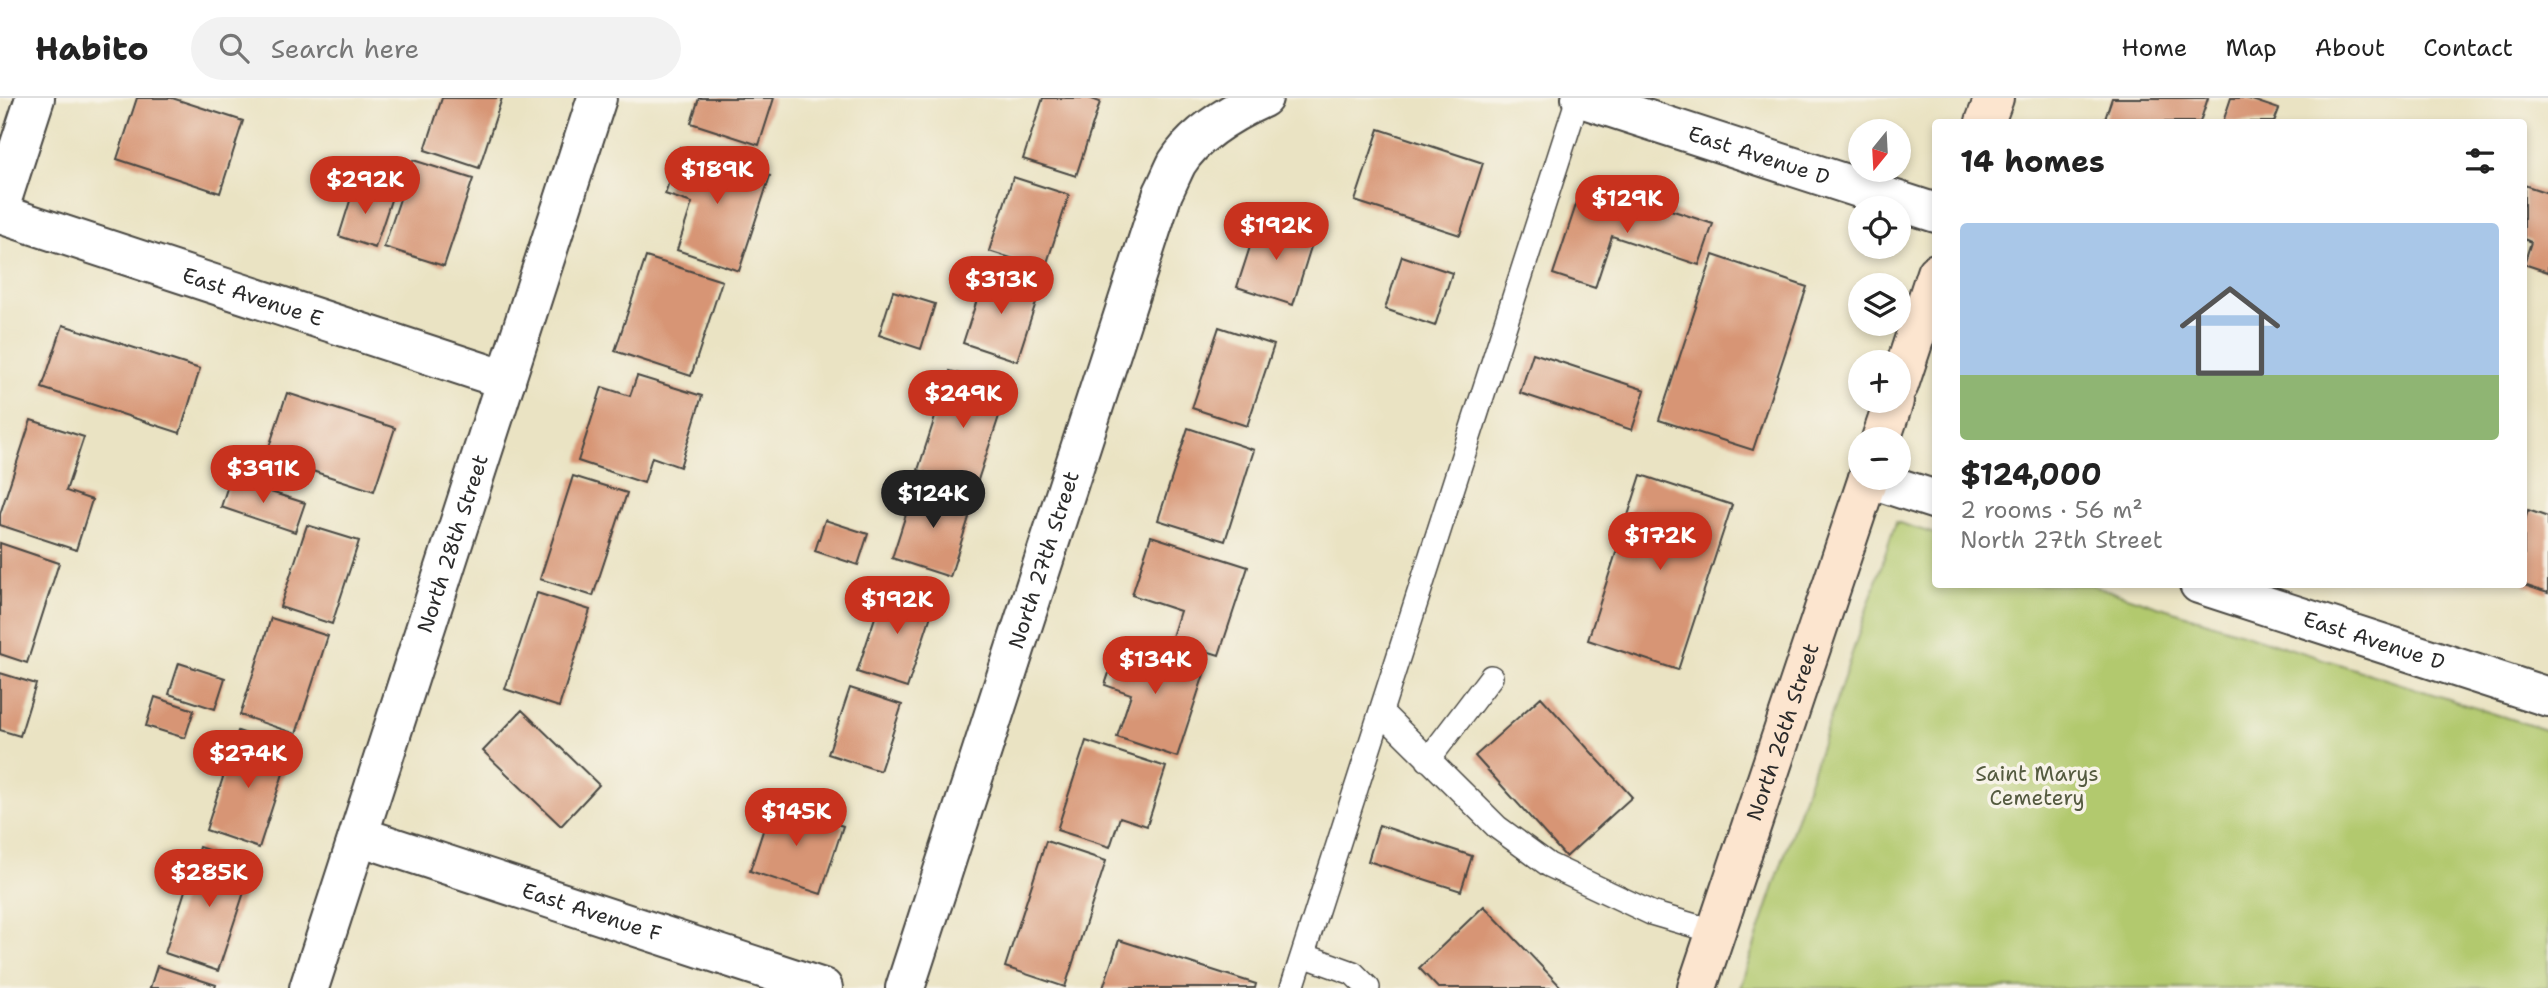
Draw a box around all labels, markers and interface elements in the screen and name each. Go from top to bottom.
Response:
search box [191,17,681,80]
text: Habito [35,26,149,71]
icon: search [215,29,253,67]
text: Search here [271,31,419,66]
text: Home [2121,32,2187,64]
text: Map [2225,32,2277,64]
text: About [2315,32,2385,64]
text: Contact [2423,32,2513,64]
north arrow [1848,119,1911,182]
map controls [1848,119,1911,490]
street label: East Avenue D [1685,120,1833,192]
text: 14 homes [1960,141,2105,182]
icon: filters [2461,142,2499,180]
pin: $189K [668,146,766,206]
text: $189K [681,154,753,184]
pin: $292K [316,156,414,216]
text: $292K [326,164,404,194]
pin: $129K [1578,176,1676,235]
text: $129K [1591,183,1663,213]
button: locate [1848,196,1911,259]
pin: $192K [1227,202,1325,262]
text: $192K [1240,210,1312,240]
pin: $313K [952,256,1050,316]
street label: East Avenue E [179,261,327,333]
text: $313K [965,264,1037,294]
icon: home [2167,268,2293,394]
button: layers [1848,273,1911,336]
button: + [1848,350,1911,413]
pin: $249K [914,370,1012,430]
text: $249K [924,378,1002,408]
button: − [1848,427,1911,490]
pin: $391K [214,446,312,505]
street label: North 28th Street [411,451,495,637]
text: $391K [227,453,299,483]
text: $124,000 [1960,454,2102,495]
street label: North 27th Street [1002,468,1086,652]
pin: $124K [884,470,982,530]
text: $124K [897,478,969,508]
text: 2 rooms · 56 m² [1960,495,2143,525]
pin: $172K [1611,512,1709,572]
text: $172K [1624,520,1696,550]
text: North 27th Street [1960,525,2163,555]
pin: $192K [848,576,946,636]
text: $192K [861,584,933,614]
street label: East Avenue D [2300,605,2448,677]
pin: $134K [1106,636,1204,696]
street label: North 26th Street [1740,640,1826,824]
text: $134K [1119,644,1191,674]
pin: $274K [199,730,297,790]
text: $274K [209,738,287,768]
park label: Saint Marys Cemetery [1975,760,2099,812]
pin: $145K [747,788,845,848]
text: $145K [761,796,831,826]
pin: $285K [160,850,258,909]
text: $285K [170,857,248,887]
street label: East Avenue F [518,876,665,948]

